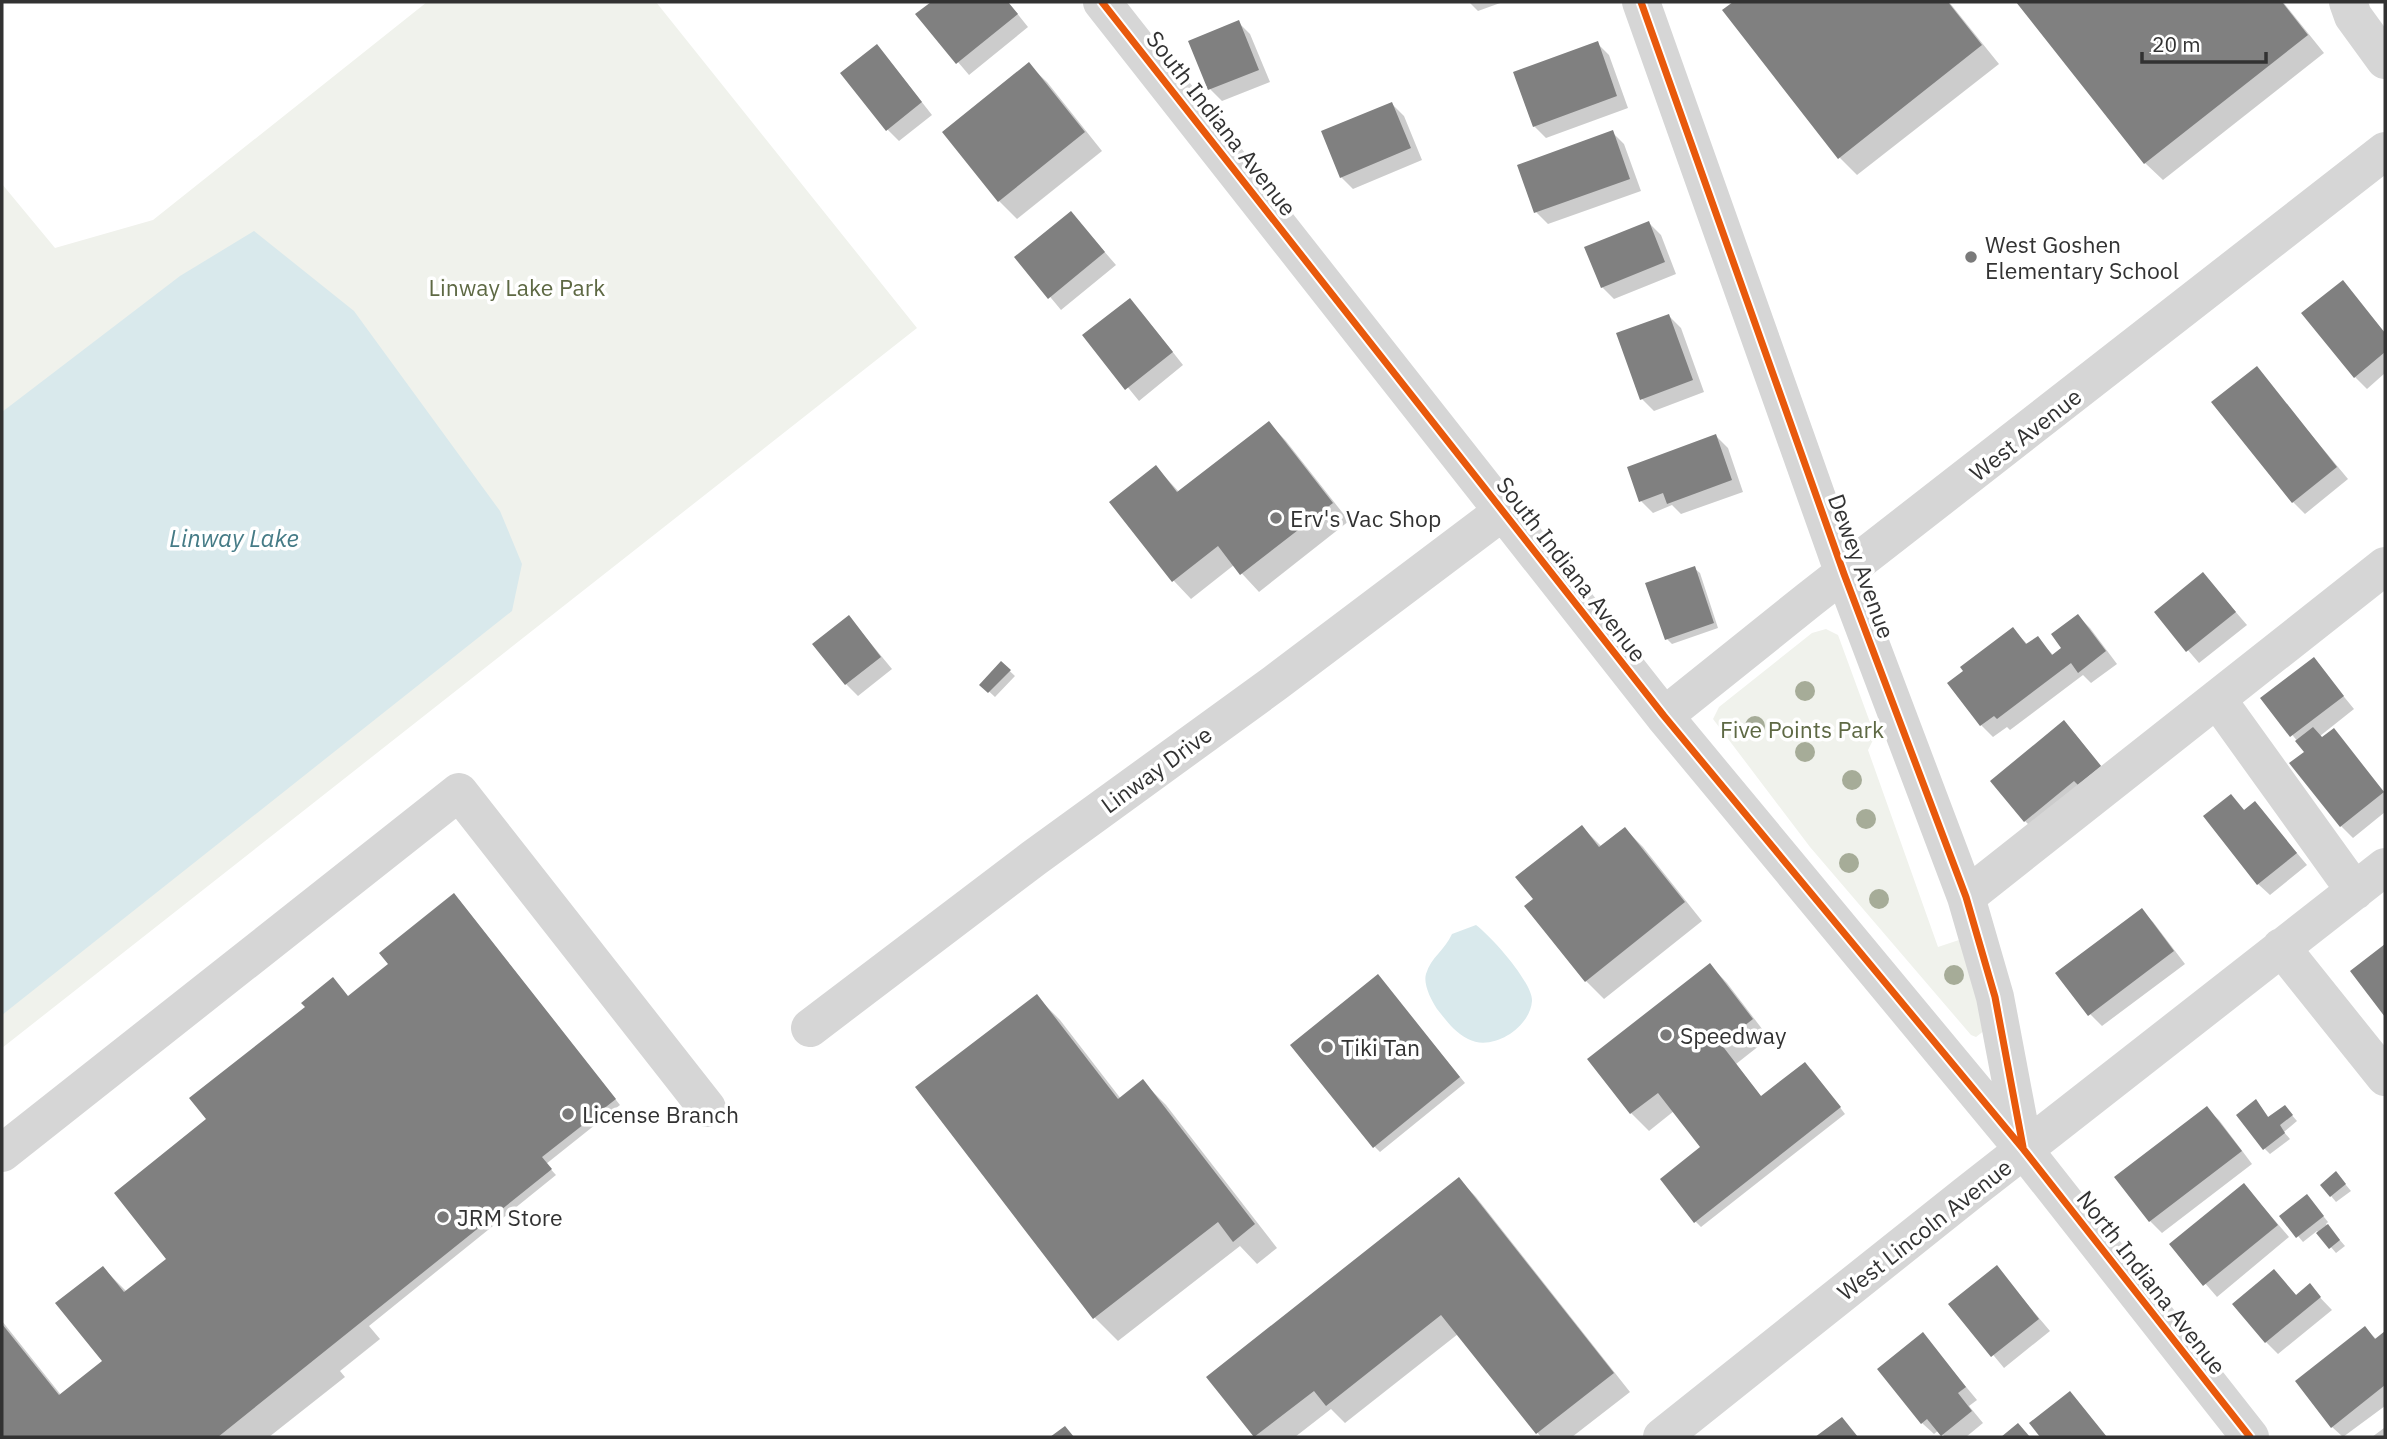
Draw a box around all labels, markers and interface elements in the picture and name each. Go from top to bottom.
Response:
scale bar [2142,21,2266,65]
street label: South Indiana Avenue [1140,24,1304,222]
text: 20 m [2152,30,2201,58]
place label: West Goshen Elementary School [1985,229,2179,285]
marker: West Goshen Elementary School [1963,249,1979,265]
park label: Linway Lake Park [429,272,605,302]
street label: West Avenue [1963,381,2087,487]
street label: South Indiana Avenue [1490,470,1654,668]
street label: Dewey Avenue [1822,490,1902,642]
place label: Erv's Vac Shop [1290,503,1441,533]
marker: Erv's Vac Shop [1268,510,1284,526]
water label: Linway Lake [169,522,299,554]
park label: Five Points Park [1720,714,1884,744]
street label: Linway Drive [1095,719,1217,819]
place label: Speedway [1680,1020,1787,1050]
marker: Speedway [1658,1027,1674,1043]
place label: Tiki Tan [1341,1032,1420,1062]
marker: Tiki Tan [1319,1039,1335,1055]
place label: License Branch [582,1099,739,1129]
marker: License Branch [560,1106,576,1122]
street label: West Lincoln Avenue [1831,1151,2017,1307]
street label: North Indiana Avenue [2071,1184,2233,1380]
place label: JRM Store [457,1202,563,1232]
marker: JRM Store [435,1209,451,1225]

